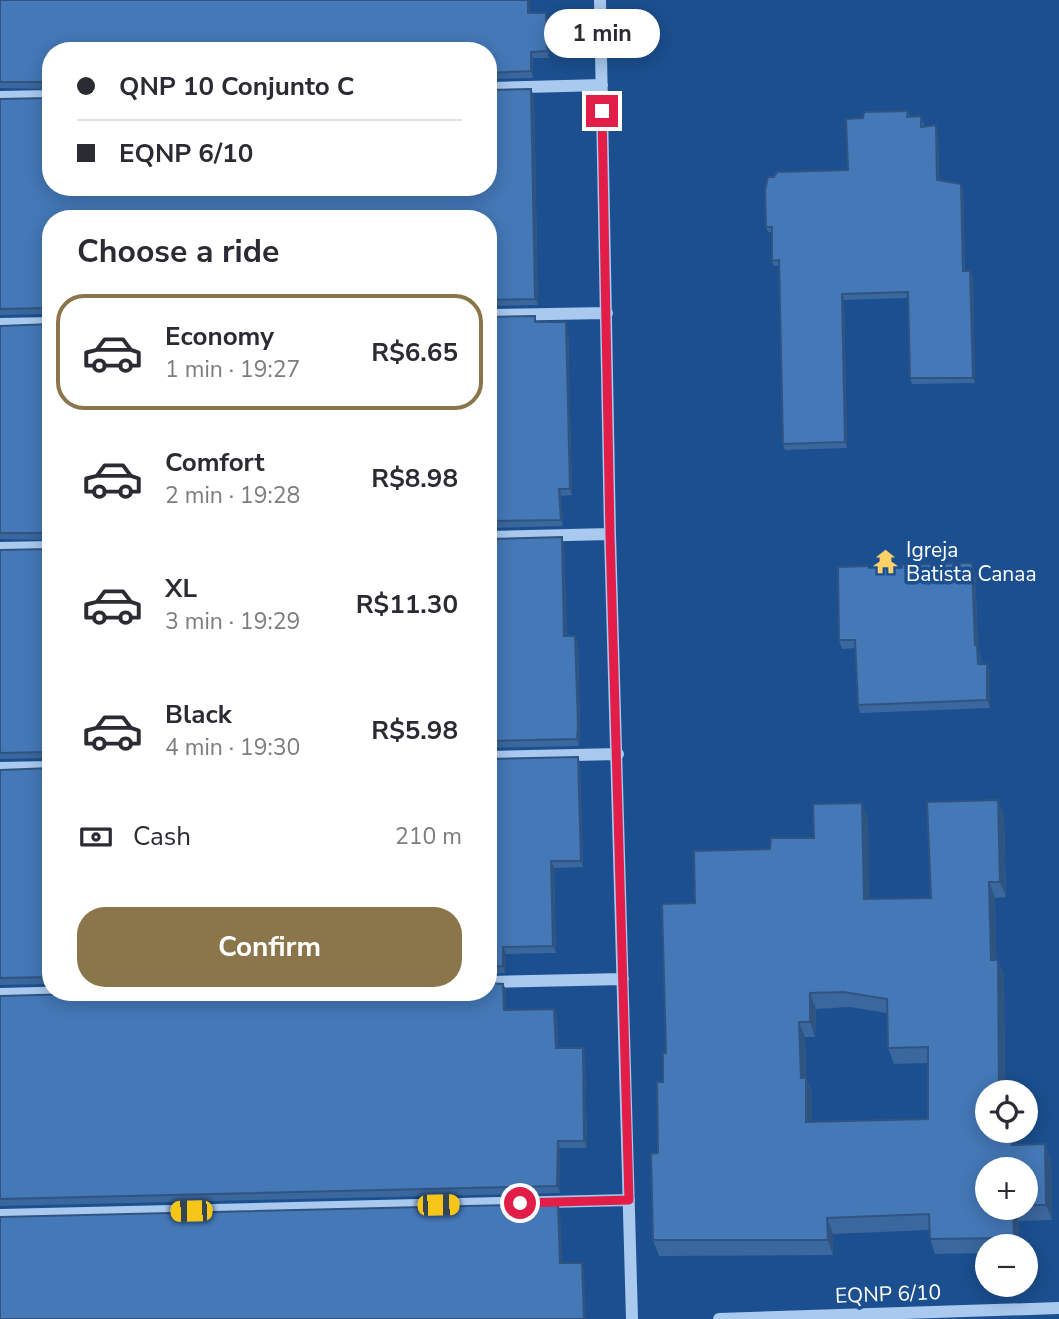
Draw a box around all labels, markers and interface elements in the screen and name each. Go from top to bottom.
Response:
callout: 1 min [544,10,660,58]
text: 1 min [572,18,632,49]
text: QNP 10 Conjunto C [119,69,354,104]
route end [586,95,618,127]
text: EQNP 6/10 [119,136,253,171]
text: Choose a ride [77,230,279,273]
text: Economy [165,319,274,354]
icon: car [81,321,144,384]
text: R$6.65 [371,335,458,370]
text: 1 min · 19:27 [165,354,300,385]
text: Comfort [165,445,265,480]
icon: car [81,447,144,510]
text: R$8.98 [371,461,458,496]
text: 2 min · 19:28 [165,480,300,511]
place label: Igreja Batista Canaa [906,536,1037,588]
temple icon: Igreja Batista Canaa [872,548,900,576]
text: XL [165,571,197,606]
icon: car [81,573,144,636]
text: R$11.30 [356,587,458,622]
text: 3 min · 19:29 [165,606,300,637]
text: Black [165,697,232,732]
icon: car [81,699,144,762]
text: R$5.98 [371,713,458,748]
text: 4 min · 19:30 [165,732,300,763]
icon: cash [77,818,115,856]
text: Cash [133,819,191,854]
text: 210 m [395,821,462,852]
button: Confirm [77,907,462,987]
map controls [975,1080,1038,1297]
button: locate [975,1080,1038,1143]
button: + [975,1157,1038,1220]
route start [504,1187,536,1219]
car [417,1194,460,1216]
car [170,1200,213,1222]
button: − [975,1234,1038,1297]
street label: EQNP 6/10 [834,1278,942,1310]

